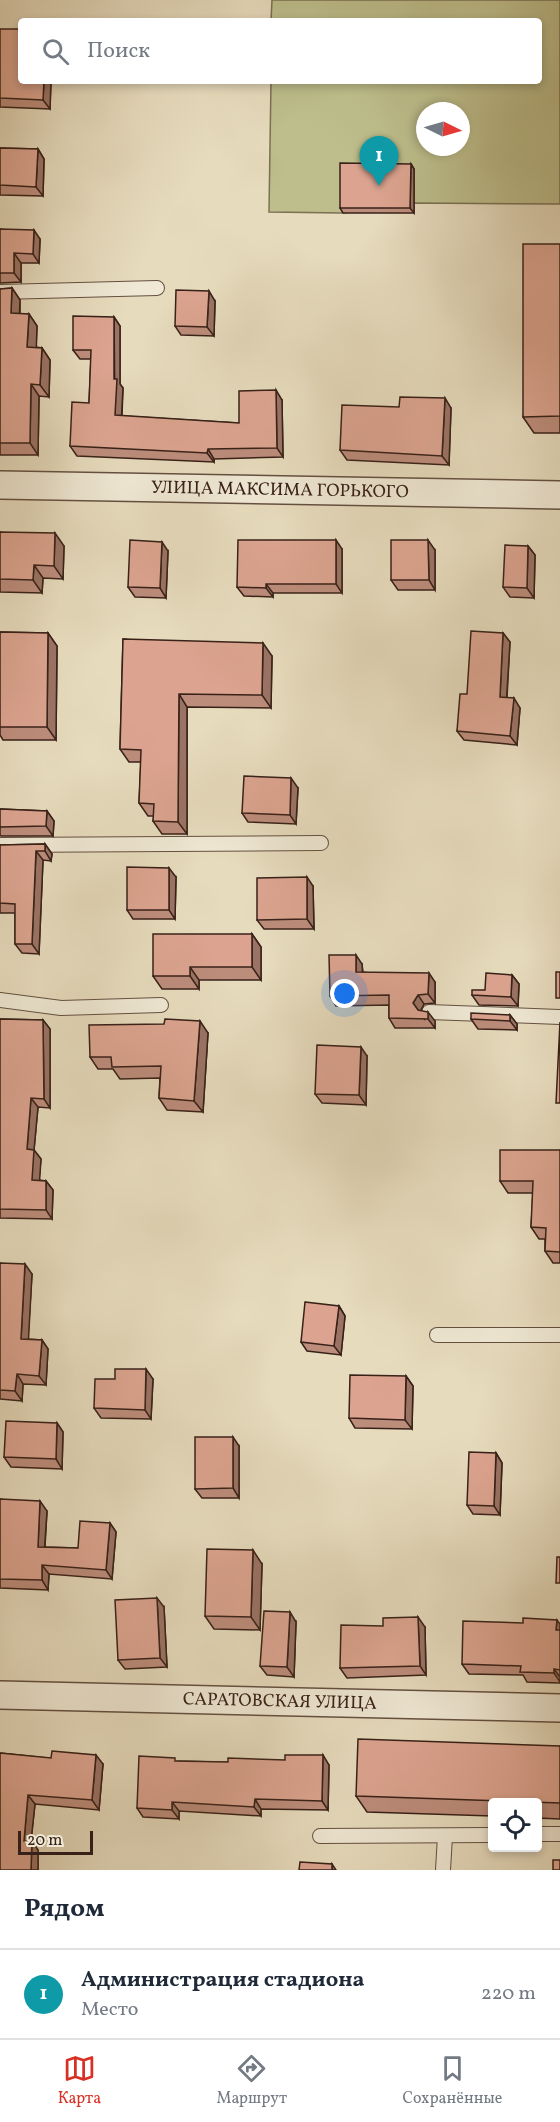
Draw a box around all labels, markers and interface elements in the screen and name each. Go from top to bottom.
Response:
search box [18,18,542,84]
icon: search [39,35,72,68]
text: Поиск [87,36,150,67]
north arrow [416,102,470,156]
pin: 1 [360,136,398,186]
street label: УЛИЦА МАКСИМА ГОРЬКОГО [151,475,409,505]
your location [330,979,359,1008]
street label: САРАТОВСКАЯ УЛИЦА [183,1687,378,1716]
map controls [488,1798,542,1852]
button: locate [488,1798,542,1852]
scale bar [18,1828,93,1856]
text: 20 m [27,1830,62,1852]
text: Рядом [24,1891,104,1927]
text: Администрация стадиона [81,1965,365,1996]
text: 1 [39,1980,48,2008]
text: 220 m [481,1980,536,2008]
text: Место [81,1996,138,2024]
tab: Карта [58,2052,101,2110]
tab: Маршрут [216,2052,287,2110]
tab: Сохранённые [402,2052,502,2110]

